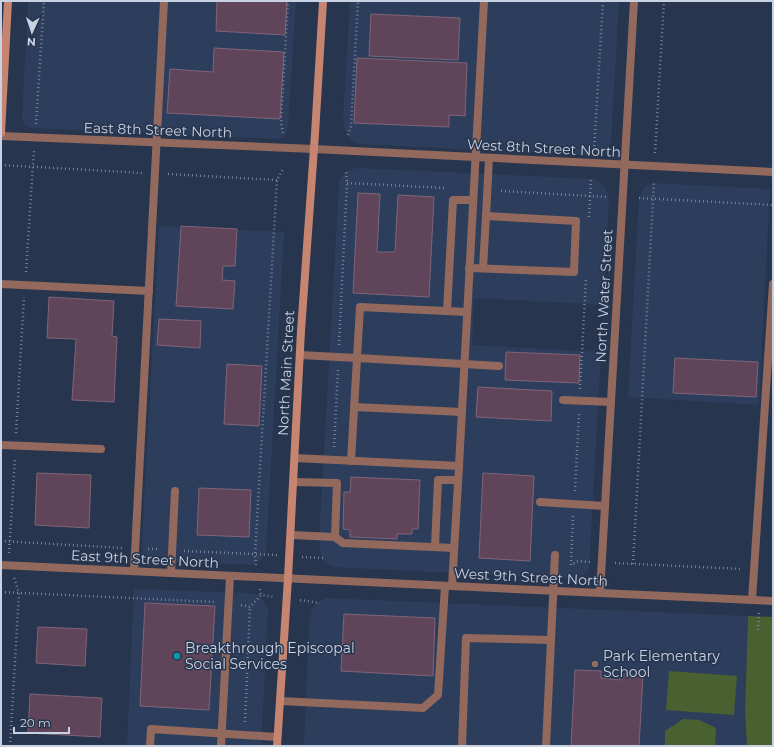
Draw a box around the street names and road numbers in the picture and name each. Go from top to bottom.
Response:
street label: East 8th Street North [83,118,233,142]
street label: West 8th Street North [466,135,622,161]
street label: North Water Street [592,229,616,363]
street label: North Main Street [274,309,298,436]
street label: East 9th Street North [70,546,220,572]
street label: West 9th Street North [454,564,608,590]

